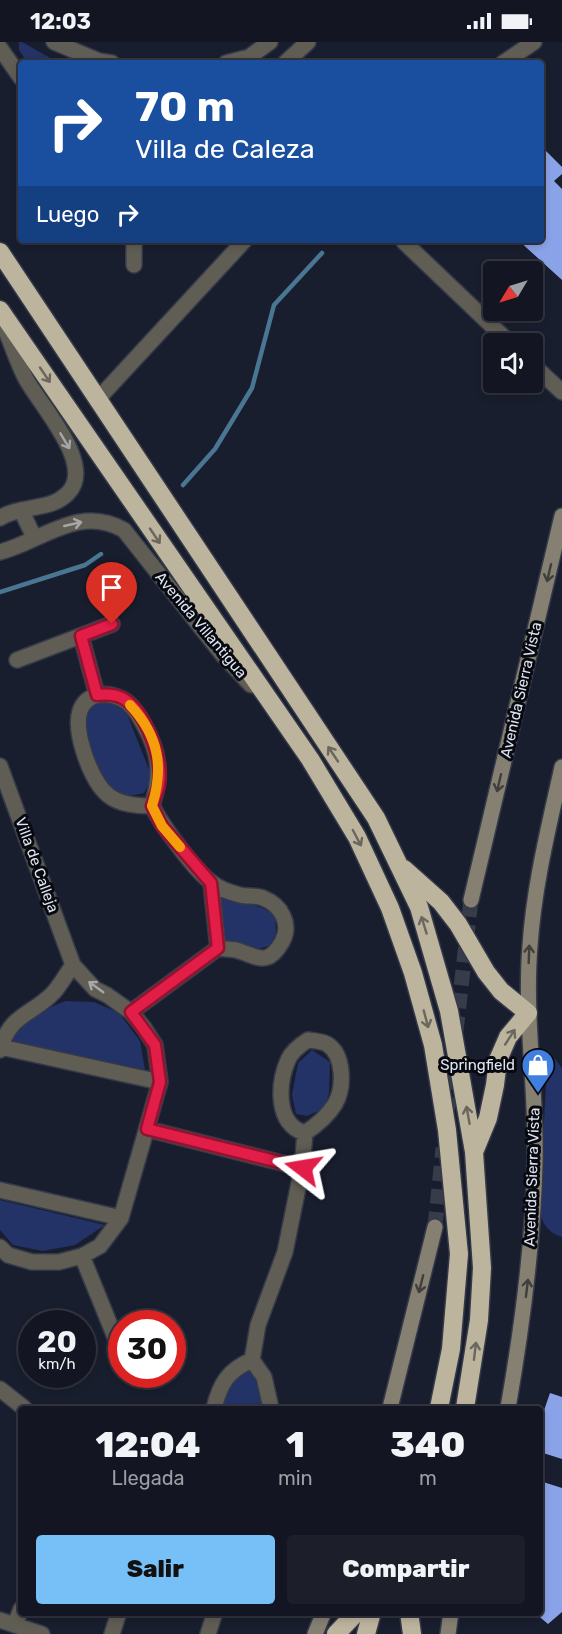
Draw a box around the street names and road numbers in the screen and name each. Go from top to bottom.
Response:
street label: Avenida Villantigua [151,568,251,682]
street label: Avenida Sierra Vista [497,620,545,760]
street label: Villa de Calleja [11,815,63,915]
street label: Avenida Sierra Vista [521,1107,543,1247]

